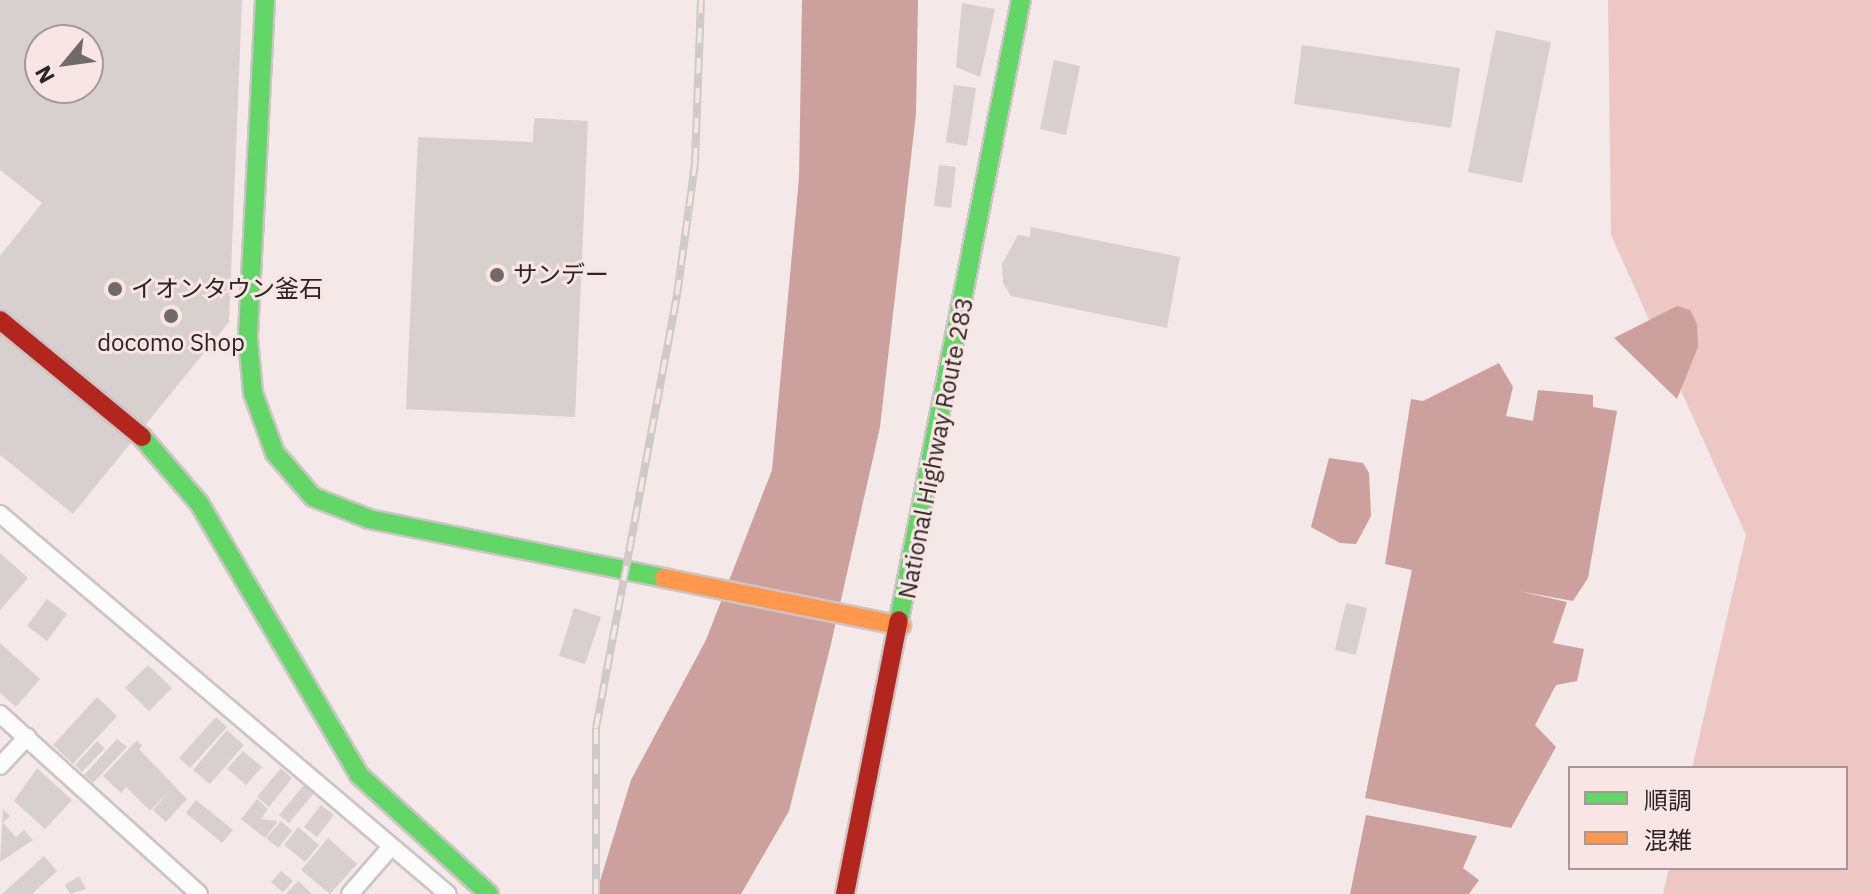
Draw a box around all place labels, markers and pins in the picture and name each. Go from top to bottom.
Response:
place label: サンデー [513,261,609,289]
marker: サンデー [488,266,506,284]
place label: イオンタウン釜石 [131,275,323,303]
marker: イオンタウン釜石 [106,280,124,298]
marker: docomo Shop [162,307,180,325]
place label: docomo Shop [97,329,245,357]

